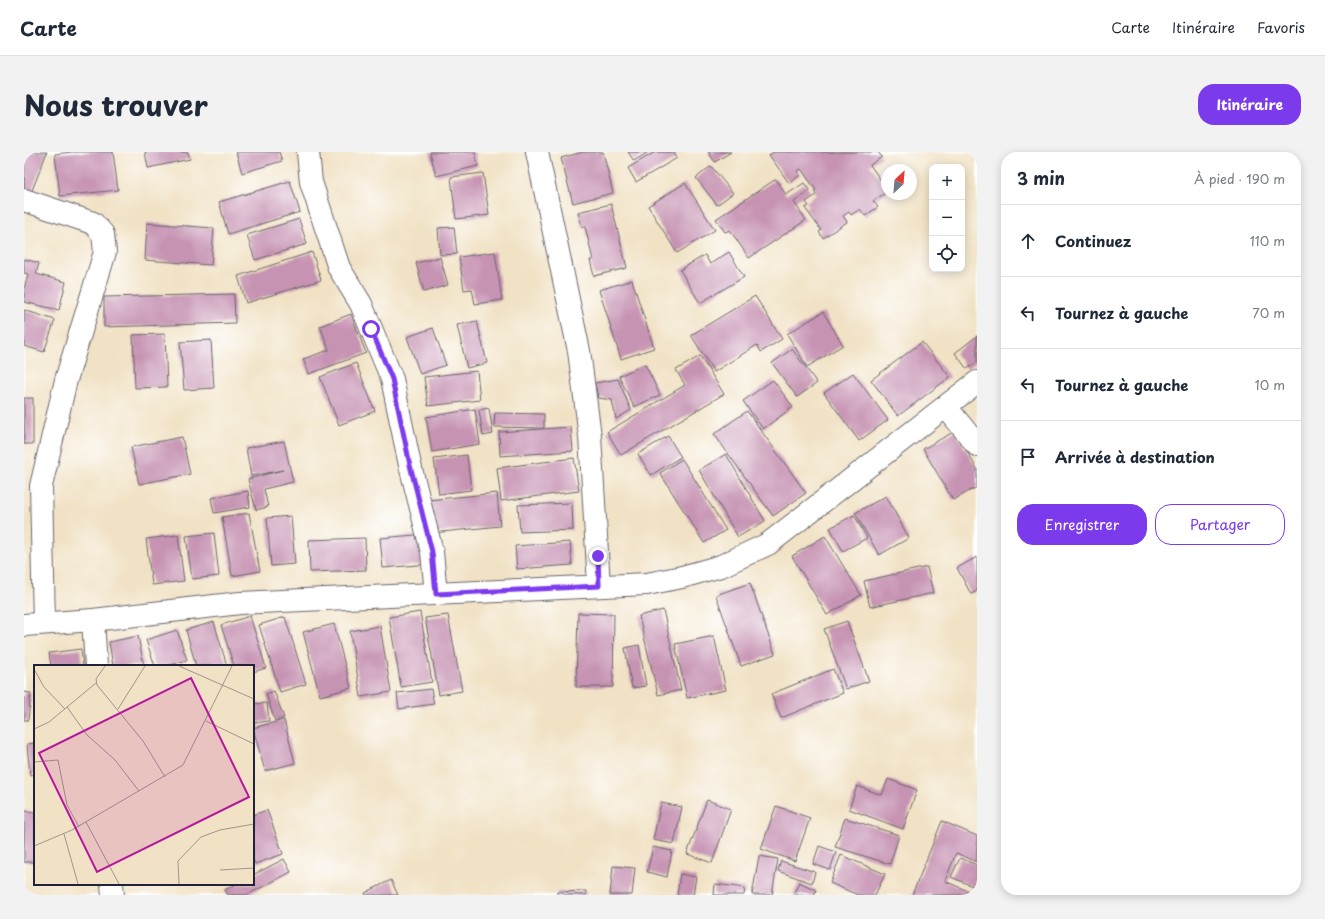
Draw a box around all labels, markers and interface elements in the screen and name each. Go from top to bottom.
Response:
text: Carte [20,14,77,42]
text: Carte [1111,17,1150,38]
text: Itinéraire [1172,17,1235,38]
text: Favoris [1257,17,1305,38]
text: Nous trouver [24,83,208,126]
button: Itinéraire [1198,84,1301,125]
north arrow [881,164,917,200]
map controls [929,164,965,272]
button: + [929,164,965,200]
text: 3 min [1017,165,1065,191]
text: À pied · 190 m [1194,169,1285,188]
button: − [929,200,965,236]
text: Continuez [1055,229,1131,252]
icon: ahead [1017,230,1039,252]
text: 110 m [1250,231,1285,250]
button: locate [929,236,965,272]
text: Tournez à gauche [1055,301,1189,324]
icon: left [1017,302,1039,324]
text: 70 m [1252,303,1285,322]
route start [362,320,380,338]
text: Tournez à gauche [1055,373,1189,396]
icon: left [1017,374,1039,396]
text: 10 m [1255,375,1285,394]
text: Arrivée à destination [1055,445,1215,468]
icon: arrive [1017,446,1039,468]
button: Enregistrer [1017,504,1147,545]
button: Partager [1155,504,1285,545]
route end [589,547,607,565]
inset map [34,665,254,885]

